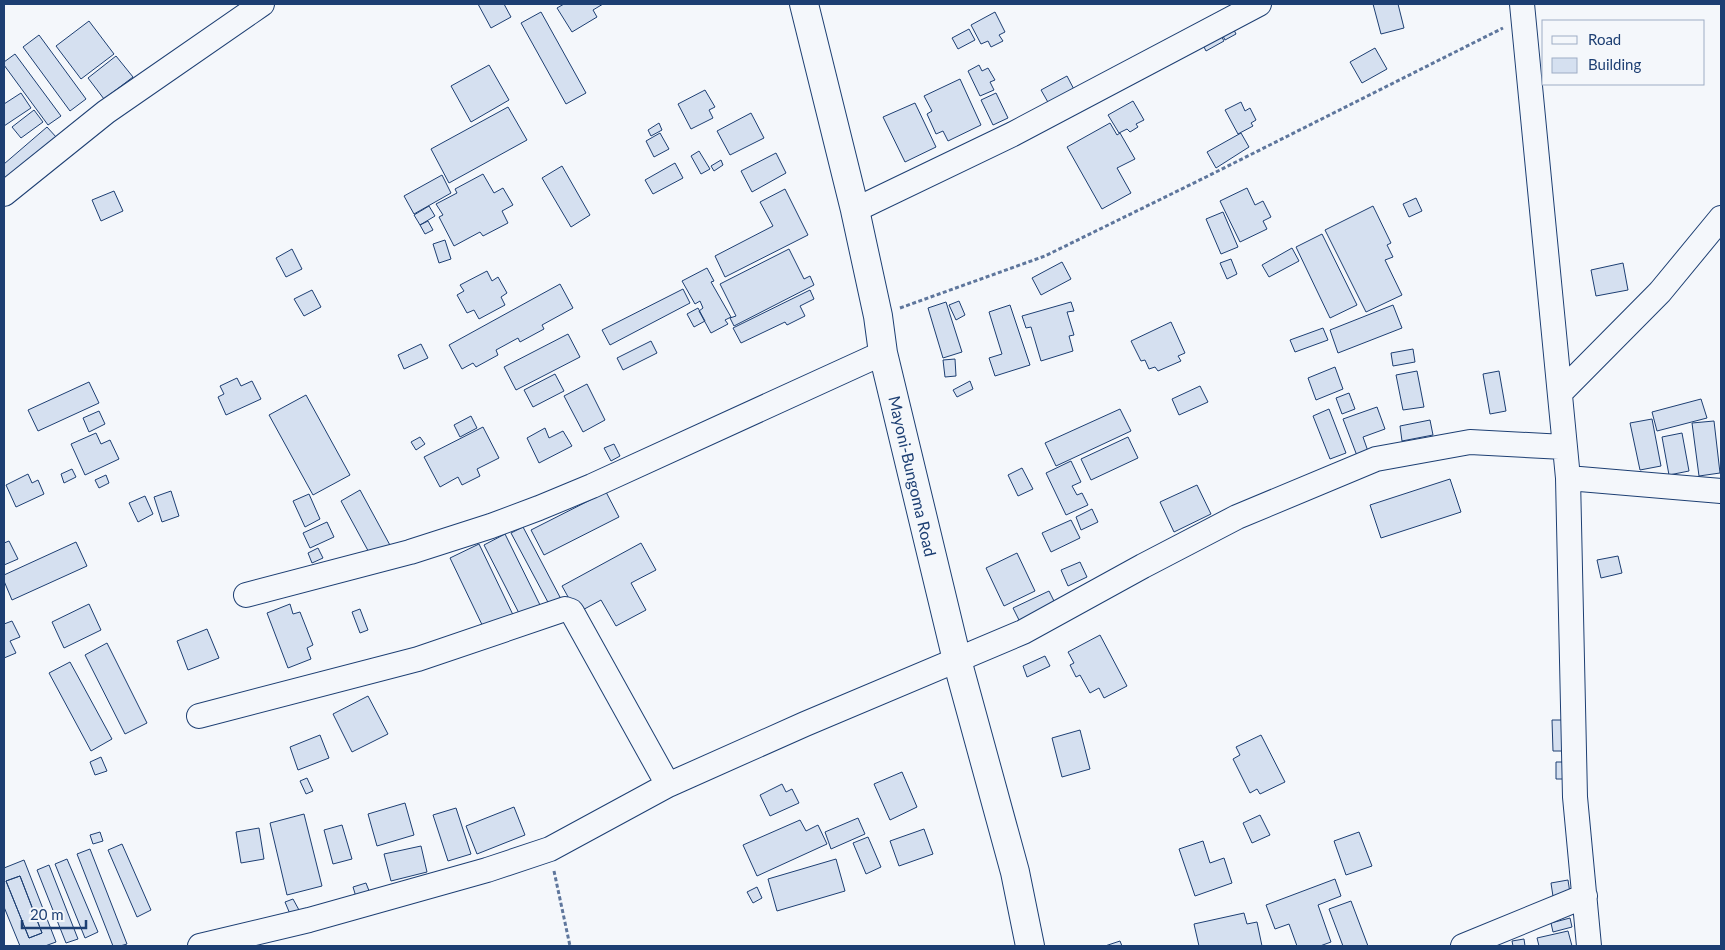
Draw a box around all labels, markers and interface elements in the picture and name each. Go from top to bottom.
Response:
legend [1542,20,1705,85]
text: Road [1588,30,1621,48]
text: Building [1588,55,1641,73]
street label: Mayoni-Bungoma Road [885,394,941,558]
scale bar [22,898,86,930]
text: 20 m [30,905,64,923]

